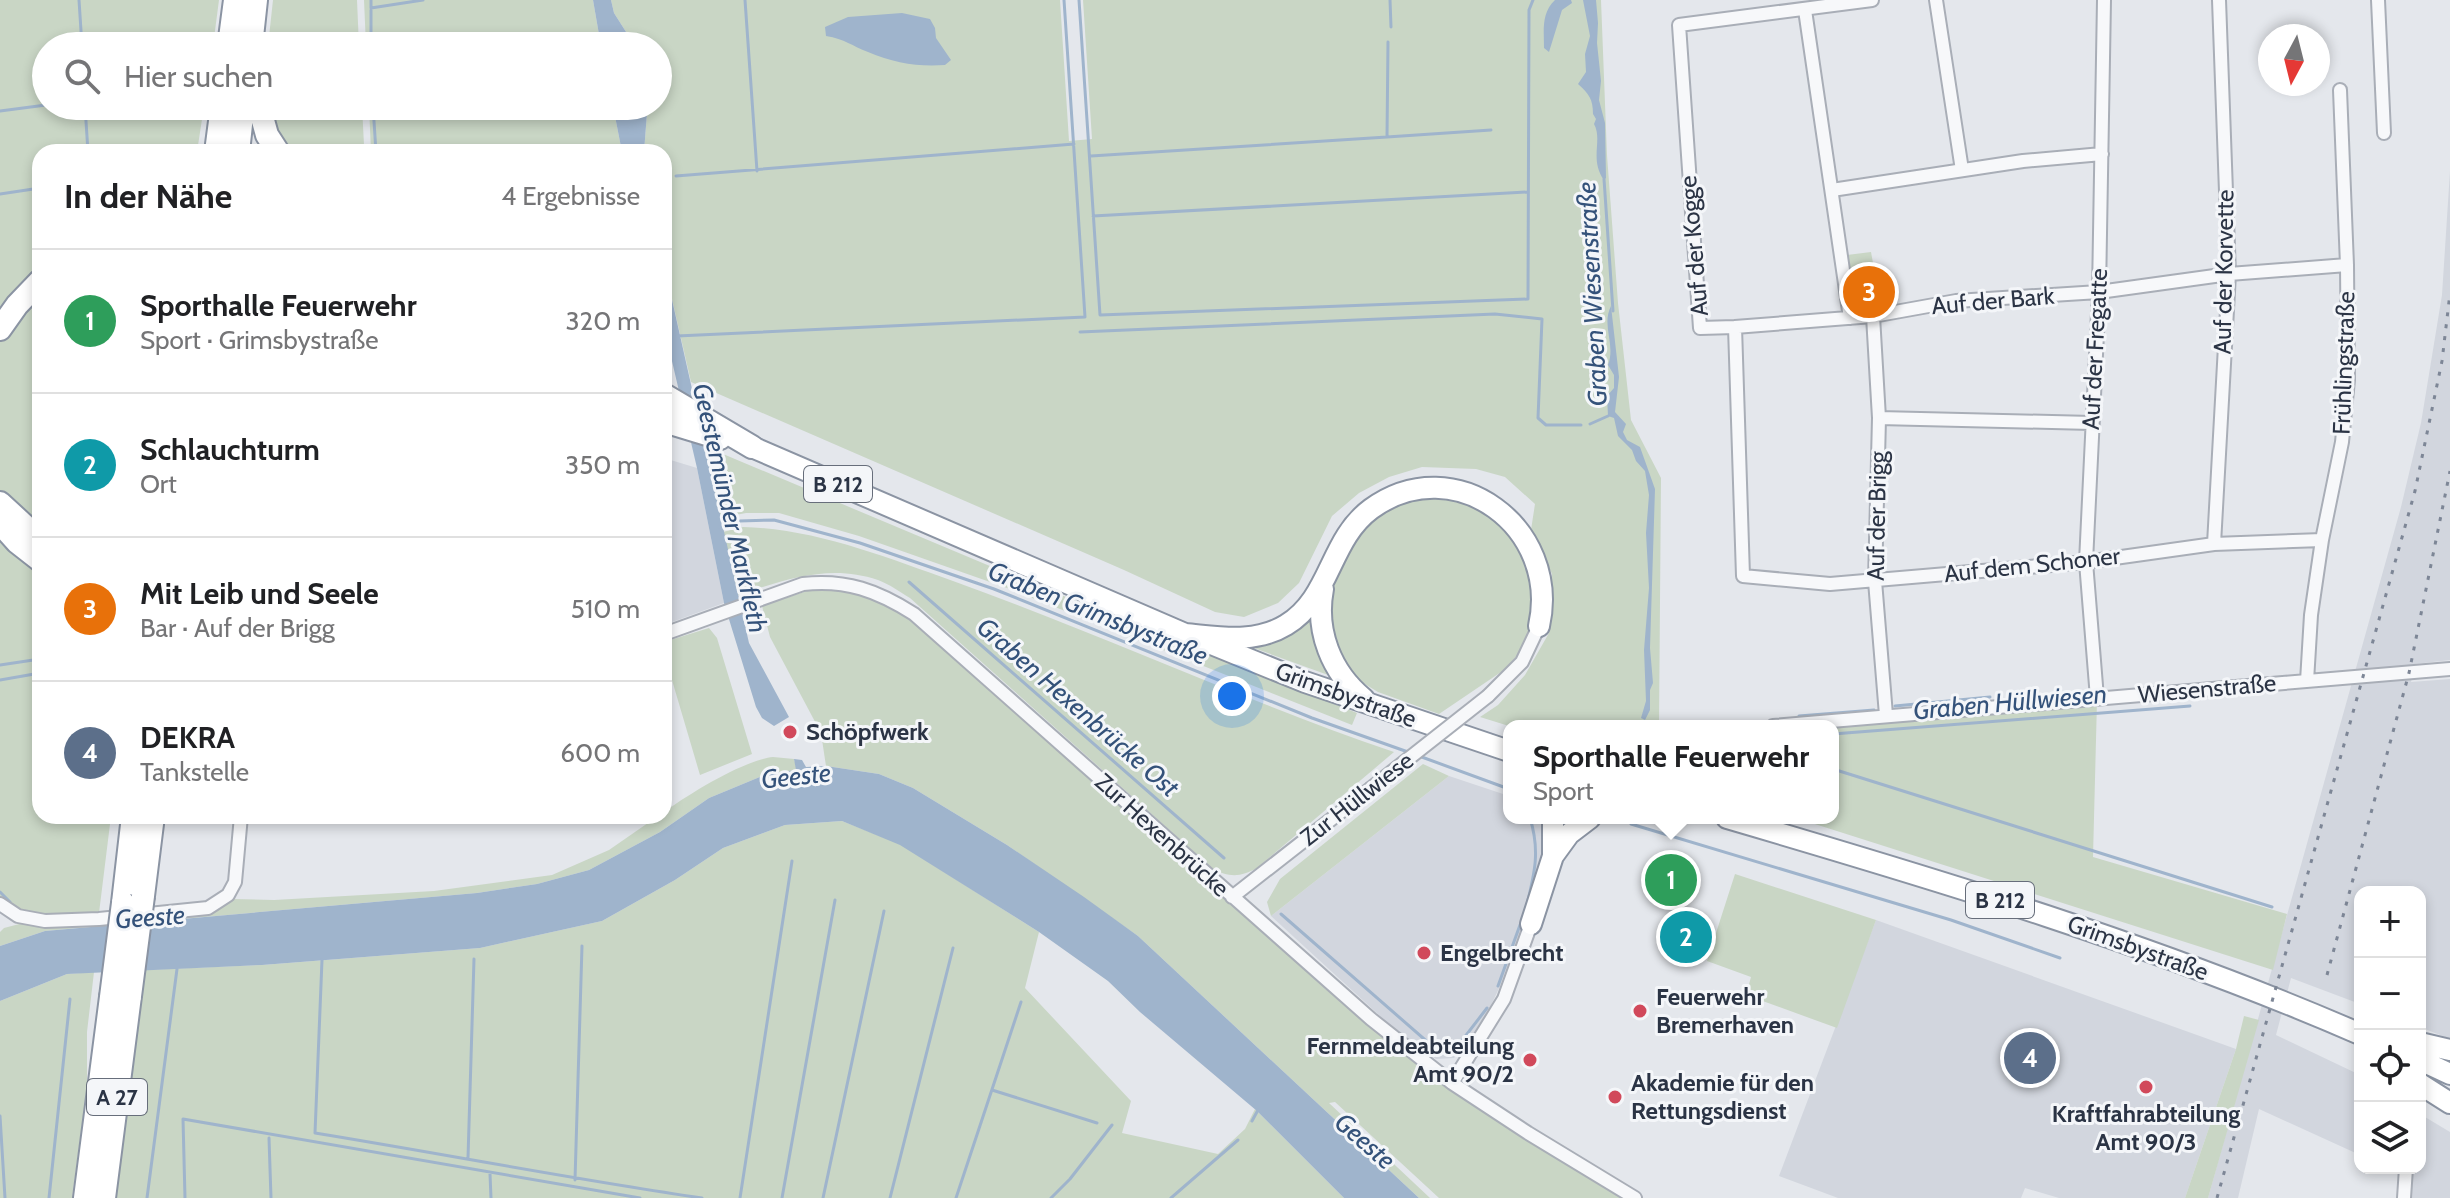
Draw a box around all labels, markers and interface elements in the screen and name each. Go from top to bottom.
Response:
north arrow [2258,24,2330,96]
search box [32,32,672,120]
icon: search [60,54,104,98]
text: Hier suchen [124,58,273,95]
street label: Auf der Kogge [1673,174,1714,318]
text: In der Nähe [64,175,232,217]
text: 4 Ergebnisse [501,180,640,212]
water label: Graben Wiesenstraße [1570,181,1614,407]
street label: Auf der Korvette [2208,189,2239,355]
pin: 3 [1843,262,1895,322]
street label: Auf der Fregatte [2076,267,2113,430]
street label: Auf der Bark [1930,281,2056,320]
text: Sporthalle Feuerwehr [140,287,417,324]
street label: Frühlingstraße [2327,291,2360,435]
text: 1 [85,305,95,337]
text: 320 m [566,305,640,337]
text: Sport · Grimsbystraße [140,324,379,356]
water label: Geestemünder Markfleth [686,380,774,636]
text: Schlauchturm [140,431,320,468]
text: 2 [83,449,97,481]
text: 350 m [565,449,640,481]
street label: Auf der Brigg [1861,450,1892,581]
road number: B 212 [804,466,872,502]
text: Ort [140,468,177,500]
street label: Auf dem Schoner [1942,541,2122,588]
water label: Graben Grimsbystraße [984,554,1212,672]
text: Mit Leib und Seele [140,575,379,612]
text: 3 [83,593,97,625]
text: 510 m [571,593,640,625]
water label: Graben Hexenbrücke Ost [970,611,1186,804]
text: Bar · Auf der Brigg [140,612,335,644]
street label: Grimsbystraße [1272,656,1421,733]
street label: Wiesenstraße [2137,668,2277,709]
your location [1212,676,1252,716]
water label: Graben Hüllwiesen [1912,678,2108,726]
place label: Schöpfwerk [806,717,929,746]
text: DEKRA [140,719,235,756]
popup [1503,720,1839,824]
marker: Schöpfwerk [781,723,799,741]
text: 4 [82,737,98,769]
text: 600 m [560,737,640,769]
text: Sporthalle Feuerwehr [1533,738,1809,775]
street label: Zur Hüllwiese [1294,745,1419,852]
text: Tankstelle [140,756,249,788]
water label: Geeste [760,756,832,796]
street label: Zur Hexenbrücke [1089,767,1235,902]
text: Sport [1533,775,1594,807]
pin: 1 [1645,850,1697,910]
road number: B 212 [1966,882,2034,918]
map controls [2354,886,2426,1174]
button: + [2354,886,2426,958]
water label: Geeste [114,899,186,935]
pin: 2 [1660,907,1712,967]
street label: Grimsbystraße [2064,909,2213,986]
place label: Engelbrecht [1440,938,1563,967]
marker: Engelbrecht [1415,944,1433,962]
button: − [2354,958,2426,1030]
place label: Feuerwehr Bremerhaven [1656,982,1794,1039]
marker: Feuerwehr Bremerhaven [1631,1002,1649,1020]
pin: 4 [2004,1028,2056,1088]
button: locate [2354,1030,2426,1102]
place label: Fernmeldeabteilung Amt 90/2 [1307,1031,1514,1088]
marker: Fernmeldeabteilung Amt 90/2 [1521,1051,1539,1069]
place label: Akademie für den Rettungsdienst [1631,1068,1814,1125]
marker: Kraftfahrabteilung Amt 90/3 [2137,1078,2155,1096]
road number: A 27 [87,1079,147,1115]
marker: Akademie für den Rettungsdienst [1606,1088,1624,1106]
place label: Kraftfahrabteilung Amt 90/3 [2052,1099,2240,1156]
button: layers [2354,1102,2426,1174]
water label: Geeste [1328,1106,1402,1176]

